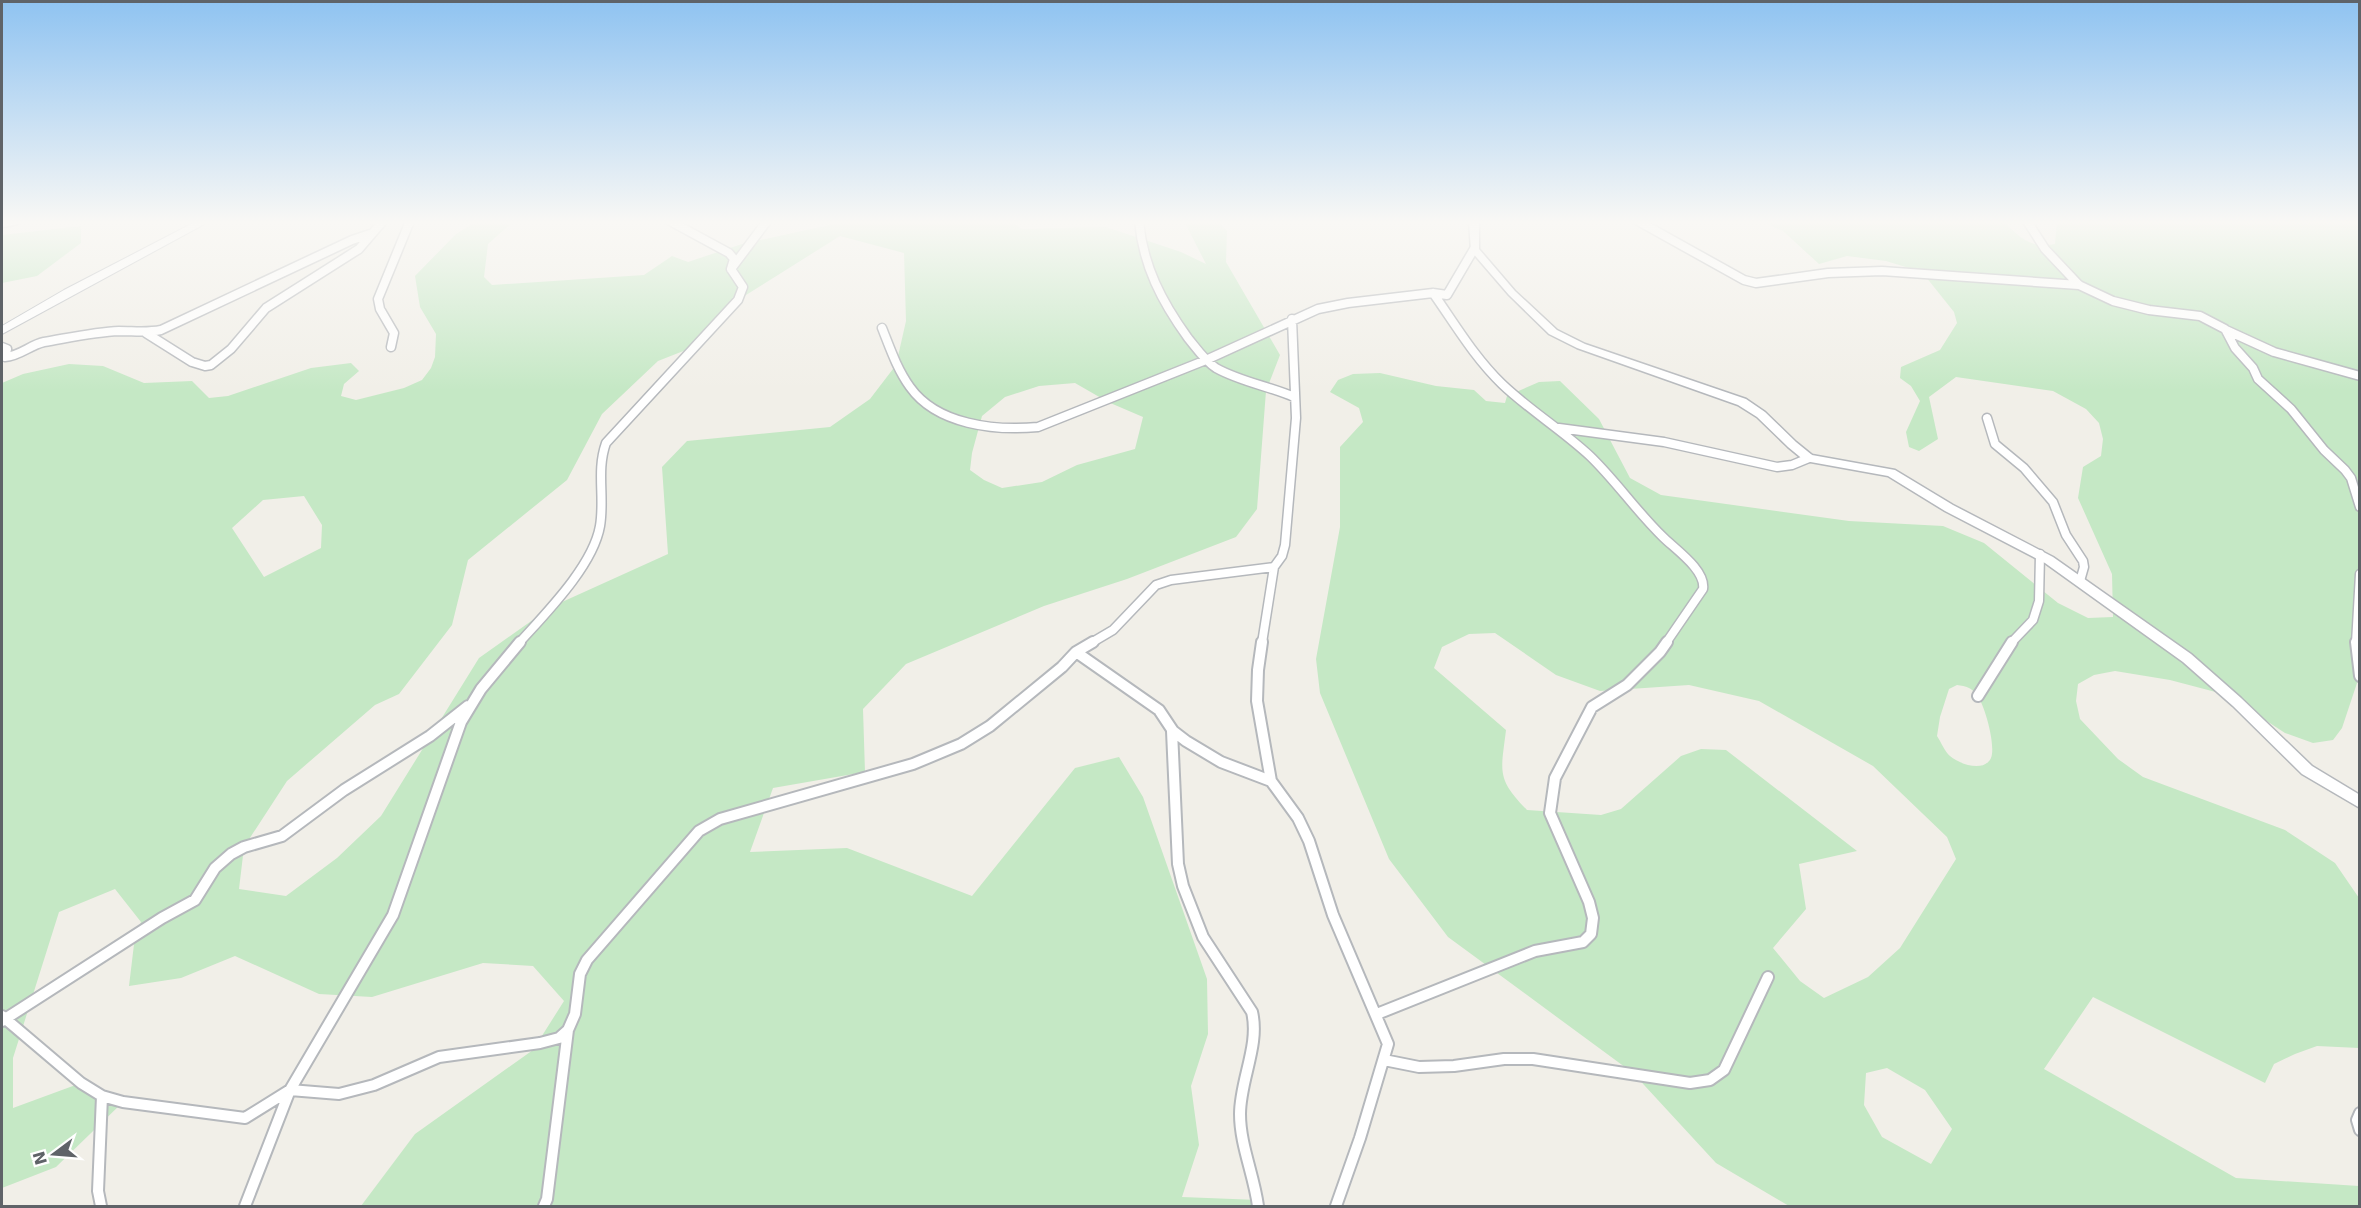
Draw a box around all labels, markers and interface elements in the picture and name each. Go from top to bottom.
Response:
north arrow [24,1124,84,1184]
text: N [29,1149,51,1167]

